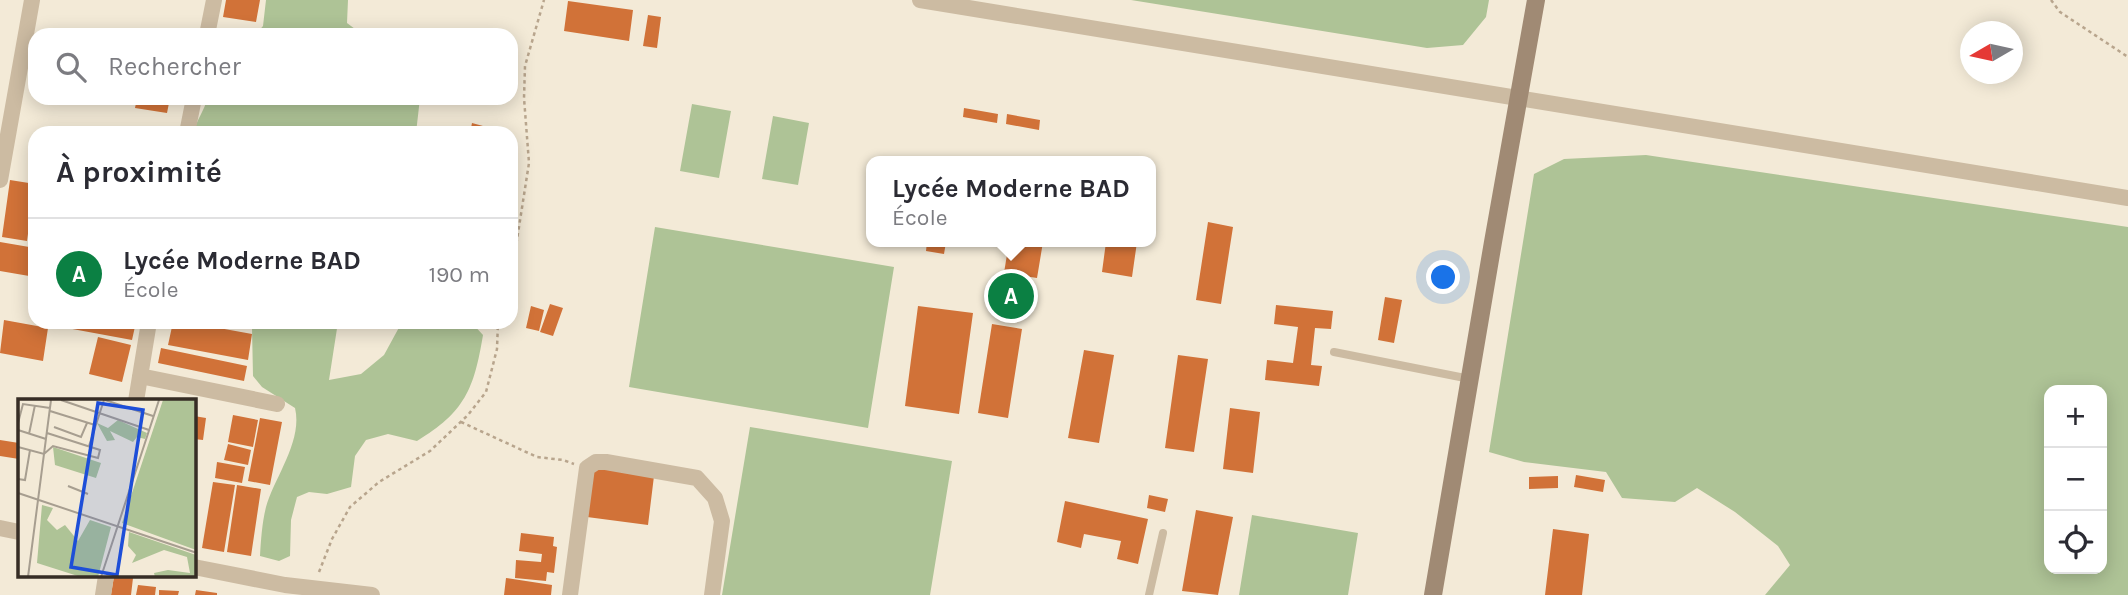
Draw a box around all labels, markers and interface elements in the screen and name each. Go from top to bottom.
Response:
north arrow [1960,21,2023,84]
search box [28,28,518,105]
icon: search [52,48,90,86]
text: Rechercher [108,51,241,82]
text: À proximité [56,154,222,190]
popup [866,156,1156,247]
text: Lycée Moderne BAD [892,173,1130,204]
text: École [892,204,948,231]
text: Lycée Moderne BAD [123,245,361,276]
your location [1426,260,1460,294]
text: A [72,261,86,288]
text: 190 m [428,261,490,288]
pin: A [988,270,1034,322]
text: École [123,276,179,303]
map controls [2044,385,2107,574]
button: + [2044,385,2107,448]
inset map [18,399,196,578]
button: − [2044,448,2107,511]
button: locate [2044,511,2107,574]

